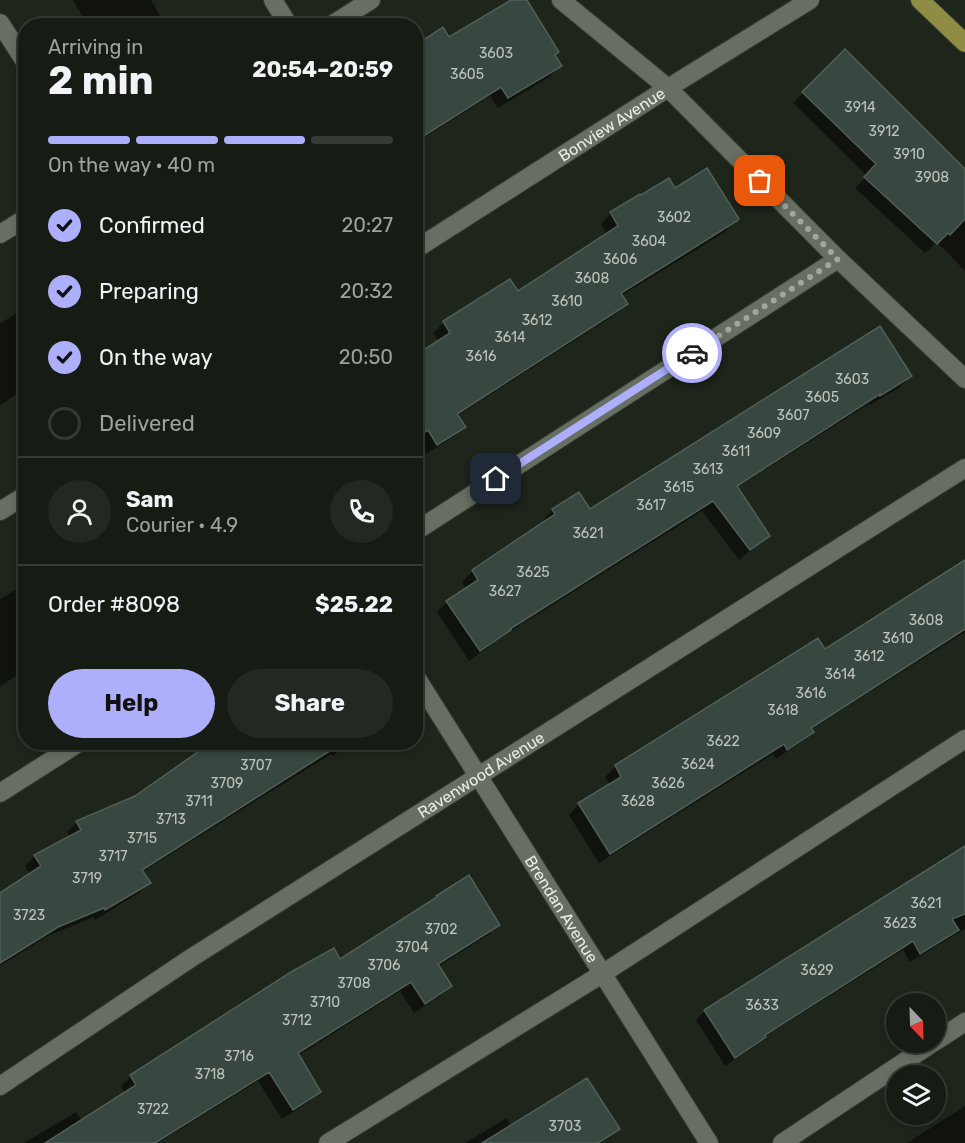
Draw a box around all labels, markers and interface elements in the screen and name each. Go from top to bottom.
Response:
text: Arriving in [48,35,143,59]
house number: 3603 [479,45,513,62]
text: 20:54–20:59 [252,56,393,83]
text: 2 min [48,58,154,104]
house number: 3605 [450,66,484,83]
street label: Bonview Avenue [555,83,669,166]
house number: 3914 [844,99,876,116]
house number: 3912 [869,123,899,140]
house number: 3910 [893,146,925,163]
text: On the way · 40 m [48,153,215,177]
pin [734,155,785,206]
icon: bag [743,164,776,197]
house number: 3908 [915,169,949,186]
icon: check [48,209,81,242]
house number: 3602 [657,209,691,226]
text: Confirmed [99,212,205,239]
text: 20:27 [341,213,393,237]
house number: 3604 [632,233,667,250]
house number: 3606 [603,251,637,268]
house number: 3608 [575,270,609,287]
icon: check [48,275,81,308]
text: Preparing [99,278,199,305]
text: 20:32 [340,279,393,303]
house number: 3610 [551,293,583,310]
house number: 3612 [522,312,552,329]
courier [662,323,722,383]
house number: 3614 [494,329,526,346]
icon: car [676,337,709,370]
icon: check [48,341,81,374]
text: On the way [99,344,213,371]
text: 20:50 [339,345,393,369]
house number: 3616 [466,348,496,365]
house number: 3603 [835,371,869,388]
house number: 3605 [805,389,839,406]
house number: 3607 [777,407,809,424]
text: Delivered [99,410,195,437]
house number: 3609 [747,425,781,442]
house number: 3611 [722,443,750,460]
pin [470,453,521,504]
house number: 3613 [693,461,723,478]
icon: home [479,462,512,495]
house number: 3615 [664,479,694,496]
button: person [48,480,111,543]
button: phone [330,480,393,543]
text: Sam [126,486,174,513]
house number: 3617 [636,497,666,514]
text: Courier · 4.9 [126,513,238,537]
house number: 3621 [572,525,604,542]
house number: 3625 [516,564,550,581]
house number: 3627 [489,583,521,600]
text: Order #8098 [48,591,180,618]
text: $25.22 [315,591,393,618]
house number: 3608 [909,612,943,629]
house number: 3610 [882,630,914,647]
house number: 3612 [854,648,884,665]
house number: 3614 [824,666,856,683]
button: Help [48,669,215,738]
button: Share [227,669,393,738]
house number: 3616 [796,685,826,702]
house number: 3618 [767,702,799,719]
street label: Ravenwood Avenue [414,728,548,822]
house number: 3622 [706,733,740,750]
house number: 3624 [681,756,715,773]
house number: 3707 [240,757,272,774]
house number: 3709 [211,775,243,792]
house number: 3626 [651,775,685,792]
house number: 3711 [185,793,213,810]
house number: 3628 [621,793,655,810]
house number: 3713 [156,811,186,828]
house number: 3715 [127,830,157,847]
house number: 3717 [99,848,127,865]
street label: Brendan Avenue [521,852,602,966]
house number: 3719 [72,870,102,887]
house number: 3621 [910,895,942,912]
house number: 3723 [13,907,45,924]
house number: 3623 [883,915,917,932]
house number: 3702 [425,921,457,938]
house number: 3704 [395,939,429,956]
house number: 3706 [368,957,400,974]
house number: 3629 [800,962,834,979]
house number: 3708 [337,975,371,992]
north arrow [886,993,946,1053]
map controls [886,993,946,1125]
house number: 3710 [310,994,340,1011]
house number: 3633 [745,997,779,1014]
house number: 3712 [282,1012,312,1029]
house number: 3716 [224,1048,254,1065]
button: layers [886,1065,946,1125]
house number: 3718 [195,1066,225,1083]
house number: 3722 [137,1101,169,1118]
house number: 3703 [549,1118,581,1135]

